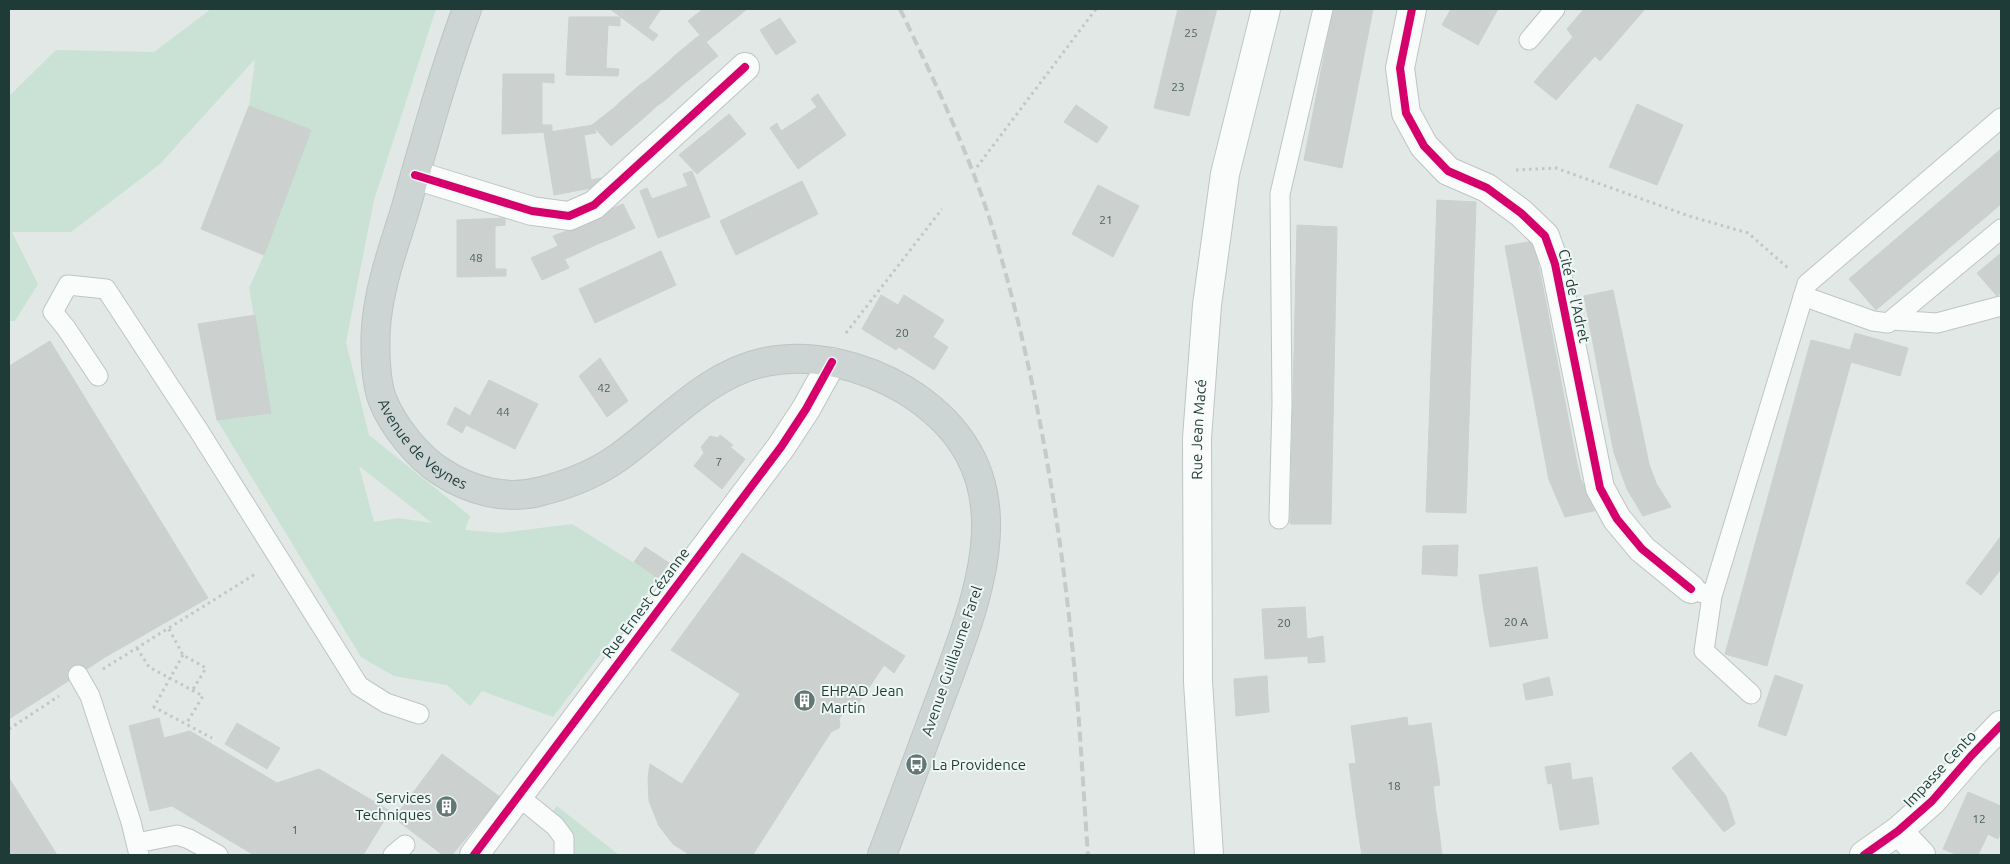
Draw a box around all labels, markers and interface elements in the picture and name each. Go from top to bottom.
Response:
house number: 25 [1184,26,1198,39]
house number: 23 [1171,80,1185,93]
house number: 21 [1099,213,1113,226]
street label: Cité de l'Adret [1555,247,1594,345]
house number: 48 [469,251,483,264]
house number: 20 [895,326,909,339]
street label: Rue Jean Macé [1188,378,1209,480]
house number: 42 [597,381,611,394]
street label: Avenue de Veynes [375,396,470,492]
house number: 44 [496,405,510,418]
house number: 7 [716,455,722,468]
street label: Rue Ernest Cézanne [599,544,693,661]
street label: Avenue Guillaume Farel [918,583,985,738]
house number: 20 A [1504,615,1528,628]
house number: 20 [1277,616,1291,629]
place label: EHPAD Jean Martin [821,682,904,716]
building icon: EHPAD Jean Martin [793,688,817,712]
street label: Impasse Cento [1900,727,1979,811]
bus stop icon: La Providence [904,753,928,777]
place label: La Providence [932,756,1026,773]
house number: 18 [1387,779,1401,792]
place label: Services Techniques [355,789,431,823]
building icon: Services Techniques [435,795,459,819]
house number: 12 [1972,812,1986,825]
house number: 1 [292,823,298,836]

